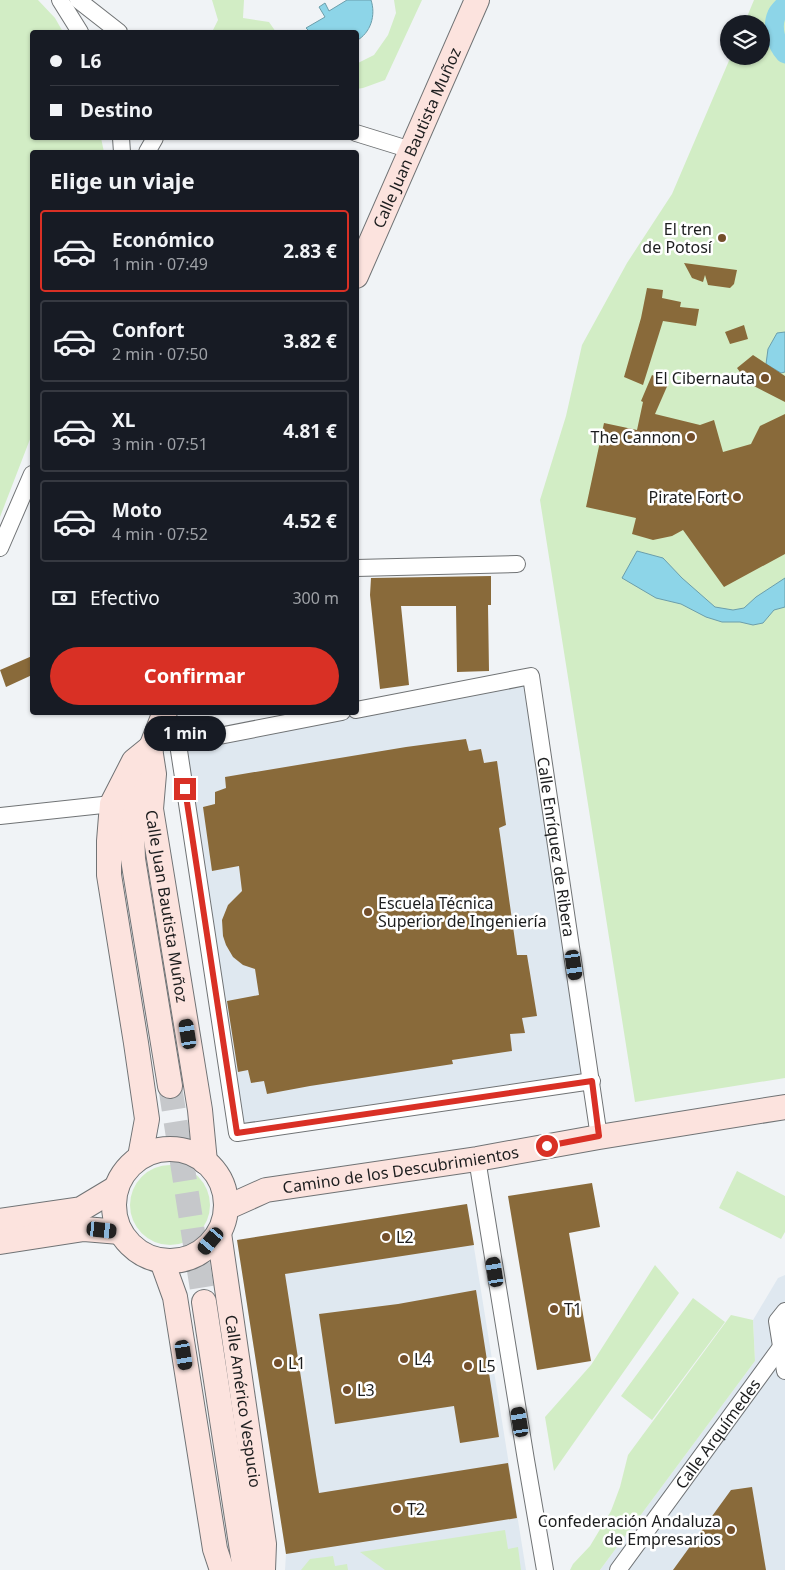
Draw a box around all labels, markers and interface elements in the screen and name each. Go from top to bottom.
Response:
map controls [720,15,770,65]
button: layers [720,15,770,65]
street label: Calle Juan Bautista Muñoz [367,44,466,231]
text: L6 [80,48,102,74]
text: Destino [80,97,153,123]
text: Elige un viaje [50,165,195,195]
place label: El tren de Potosí [642,218,713,258]
text: Económico [112,227,214,253]
icon: car [52,229,97,274]
marker: El tren de Potosí [716,232,728,244]
text: 2.83 € [283,238,337,264]
text: 1 min · 07:49 [112,253,208,275]
text: Confort [112,317,184,343]
icon: car [52,319,97,364]
text: 3.82 € [283,328,337,354]
text: 2 min · 07:50 [112,343,208,365]
place label: El Cibernauta [655,367,755,389]
marker: El Cibernauta [759,372,771,384]
text: XL [112,407,135,433]
icon: car [52,409,97,454]
text: 4.81 € [283,418,337,444]
place label: The Cannon [591,426,681,448]
marker: The Cannon [685,431,697,443]
text: 3 min · 07:51 [112,433,208,455]
place label: Pirate Fort [649,486,727,508]
marker: Pirate Fort [731,491,743,503]
text: Moto [112,497,162,523]
icon: car [52,499,97,544]
text: 4.52 € [283,508,337,534]
text: 4 min · 07:52 [112,523,208,545]
icon: cash [50,584,78,612]
text: Efectivo [90,585,160,611]
text: 300 m [292,587,339,609]
button: Confirmar [50,647,339,705]
callout: 1 min [144,716,226,752]
text: 1 min [163,722,207,744]
street label: Calle Enríquez de Ribera [532,755,580,938]
route end [174,778,196,800]
street label: Calle Juan Bautista Muñoz [140,808,193,1004]
place label: Escuela Técnica Superior de Ingeniería [378,892,547,932]
marker: Escuela Técnica Superior de Ingeniería [362,906,374,918]
car [564,949,583,981]
car [178,1018,197,1050]
route start [536,1135,558,1157]
street label: Camino de los Descubrimientos [281,1141,520,1198]
car [86,1221,117,1239]
car [195,1225,226,1257]
place label: L2 [396,1226,414,1248]
marker: L2 [380,1231,392,1243]
car [485,1256,504,1288]
place label: T1 [564,1298,582,1320]
marker: T1 [548,1303,560,1315]
street label: Calle Américo Vespucio [220,1313,267,1489]
car [174,1339,193,1371]
place label: L4 [414,1348,432,1370]
place label: L1 [288,1352,306,1374]
marker: L4 [398,1353,410,1365]
place label: L5 [478,1355,496,1377]
marker: L1 [272,1357,284,1369]
marker: L5 [462,1360,474,1372]
street label: Calle Arquímedes [670,1374,765,1493]
place label: L3 [357,1379,375,1401]
marker: L3 [341,1384,353,1396]
car [510,1406,529,1438]
place label: T2 [407,1498,425,1520]
marker: T2 [391,1503,403,1515]
place label: Confederación Andaluza de Empresarios [538,1510,721,1550]
marker: Confederación Andaluza de Empresarios [725,1524,737,1536]

